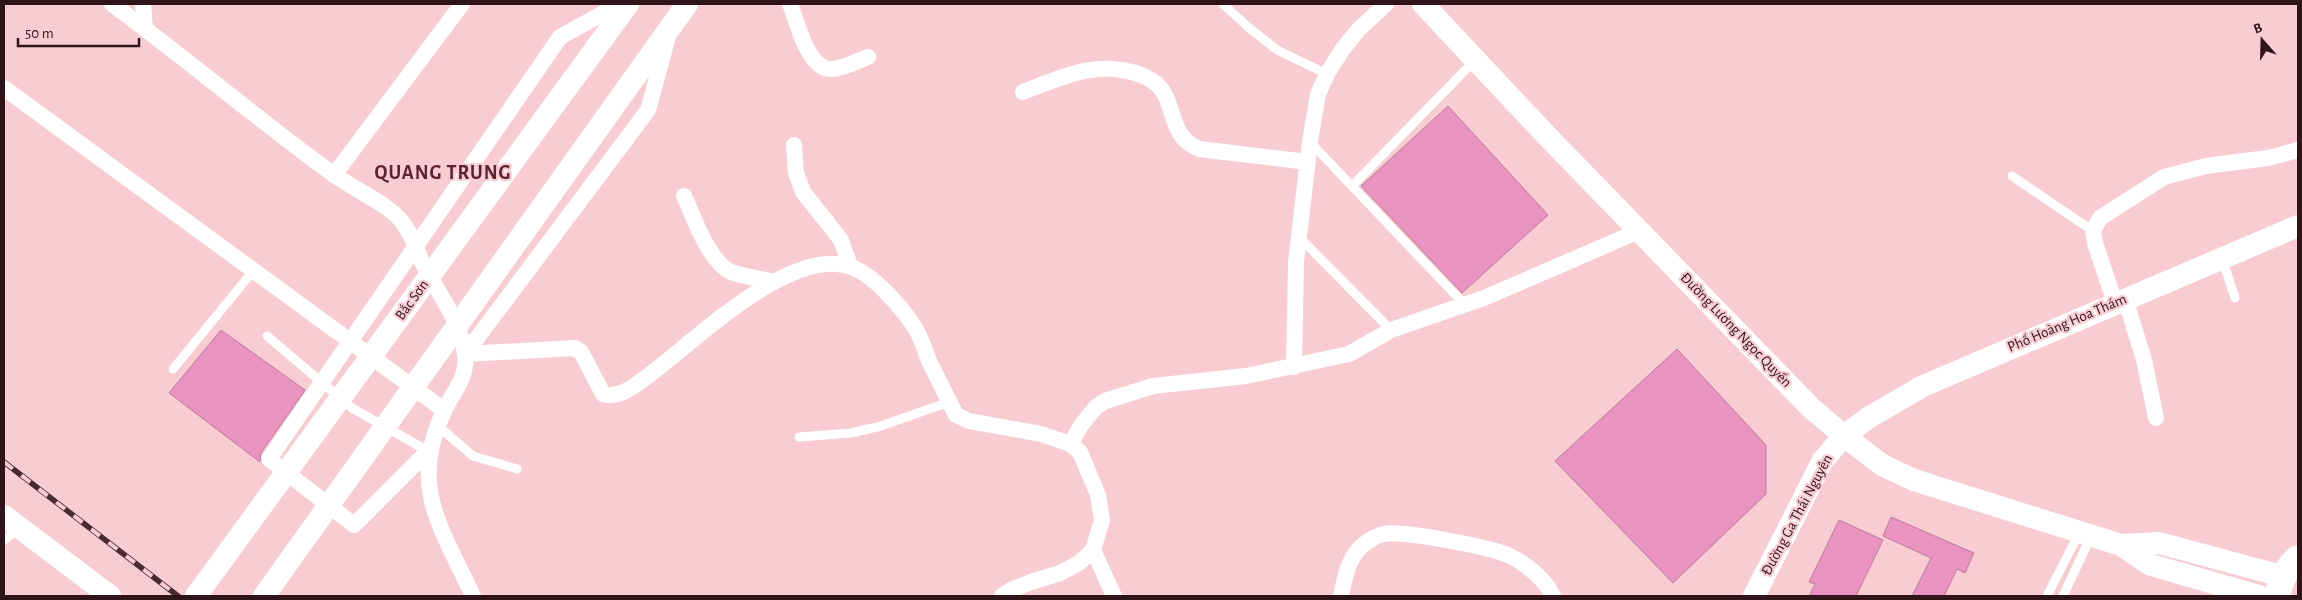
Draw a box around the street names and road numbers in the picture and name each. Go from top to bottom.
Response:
street label: Đường Lương Ngọc Quyến [1677,270,1795,390]
street label: Bắc Sơn [393,277,431,323]
street label: Phố Hoàng Hoa Thám [2005,291,2129,355]
street label: Đường Ga Thái Nguyên [1759,452,1835,578]

